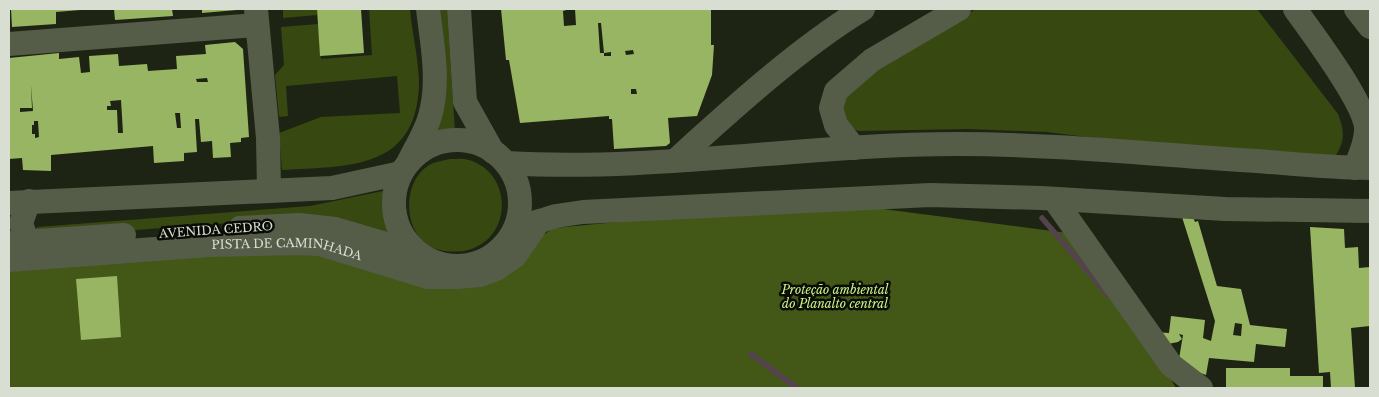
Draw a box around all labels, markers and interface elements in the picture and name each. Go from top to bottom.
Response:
street label: AVENIDA CEDRO [158,218,273,241]
street label: PISTA DE CAMINHADA [211,235,365,264]
park label: Proteção ambiental do Planalto central [781,282,889,311]

